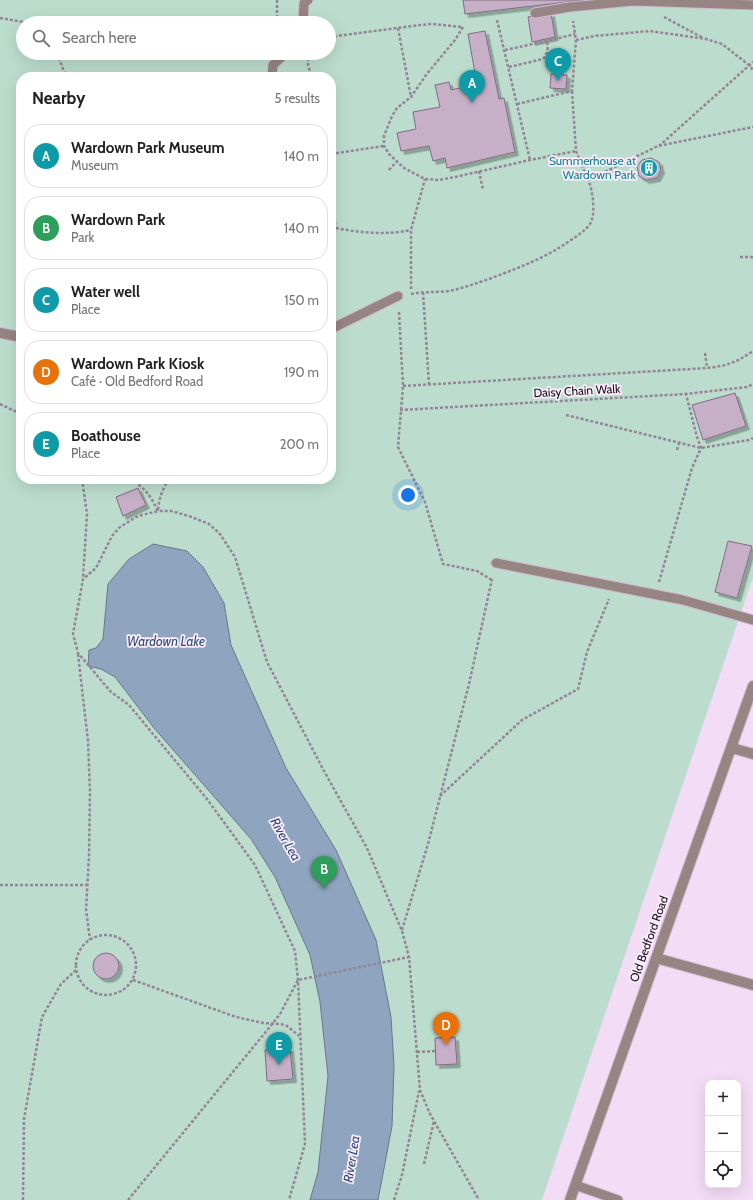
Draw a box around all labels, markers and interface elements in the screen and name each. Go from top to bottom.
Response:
search box [16,16,336,60]
icon: search [30,27,52,49]
text: Search here [62,29,137,47]
pin: C [545,48,571,81]
pin: A [459,70,485,103]
text: Nearby [32,88,85,108]
text: 5 results [274,90,320,106]
text: Wardown Park Museum [71,139,225,157]
text: A [42,148,50,164]
text: 140 m [284,148,319,164]
place label: Summerhouse at Wardown Park [549,153,637,182]
text: Museum [71,157,118,173]
building icon: Summerhouse at Wardown Park [639,158,659,178]
text: Wardown Park [71,211,165,229]
text: B [42,220,50,236]
text: 140 m [284,220,319,236]
text: Park [71,229,94,245]
text: Water well [71,283,140,301]
text: C [42,292,50,308]
text: 150 m [284,292,319,308]
text: Place [71,301,100,317]
text: Wardown Park Kiosk [71,355,204,373]
text: D [41,364,51,380]
text: 190 m [284,364,319,380]
text: Café · Old Bedford Road [71,373,203,389]
street label: Daisy Chain Walk [533,381,621,400]
text: Boathouse [71,427,141,445]
text: E [42,436,50,452]
text: 200 m [280,436,319,452]
text: Place [71,445,100,461]
your location [398,485,418,505]
water label: Wardown Lake [127,633,205,649]
water label: River Lea [267,815,305,863]
pin: B [311,856,337,889]
street label: Old Bedford Road [626,894,671,984]
pin: D [433,1012,459,1045]
pin: E [266,1032,292,1065]
map controls [705,1080,741,1188]
button: + [705,1080,741,1116]
button: − [705,1116,741,1152]
water label: River Lea [339,1134,363,1184]
button: locate [705,1152,741,1188]

